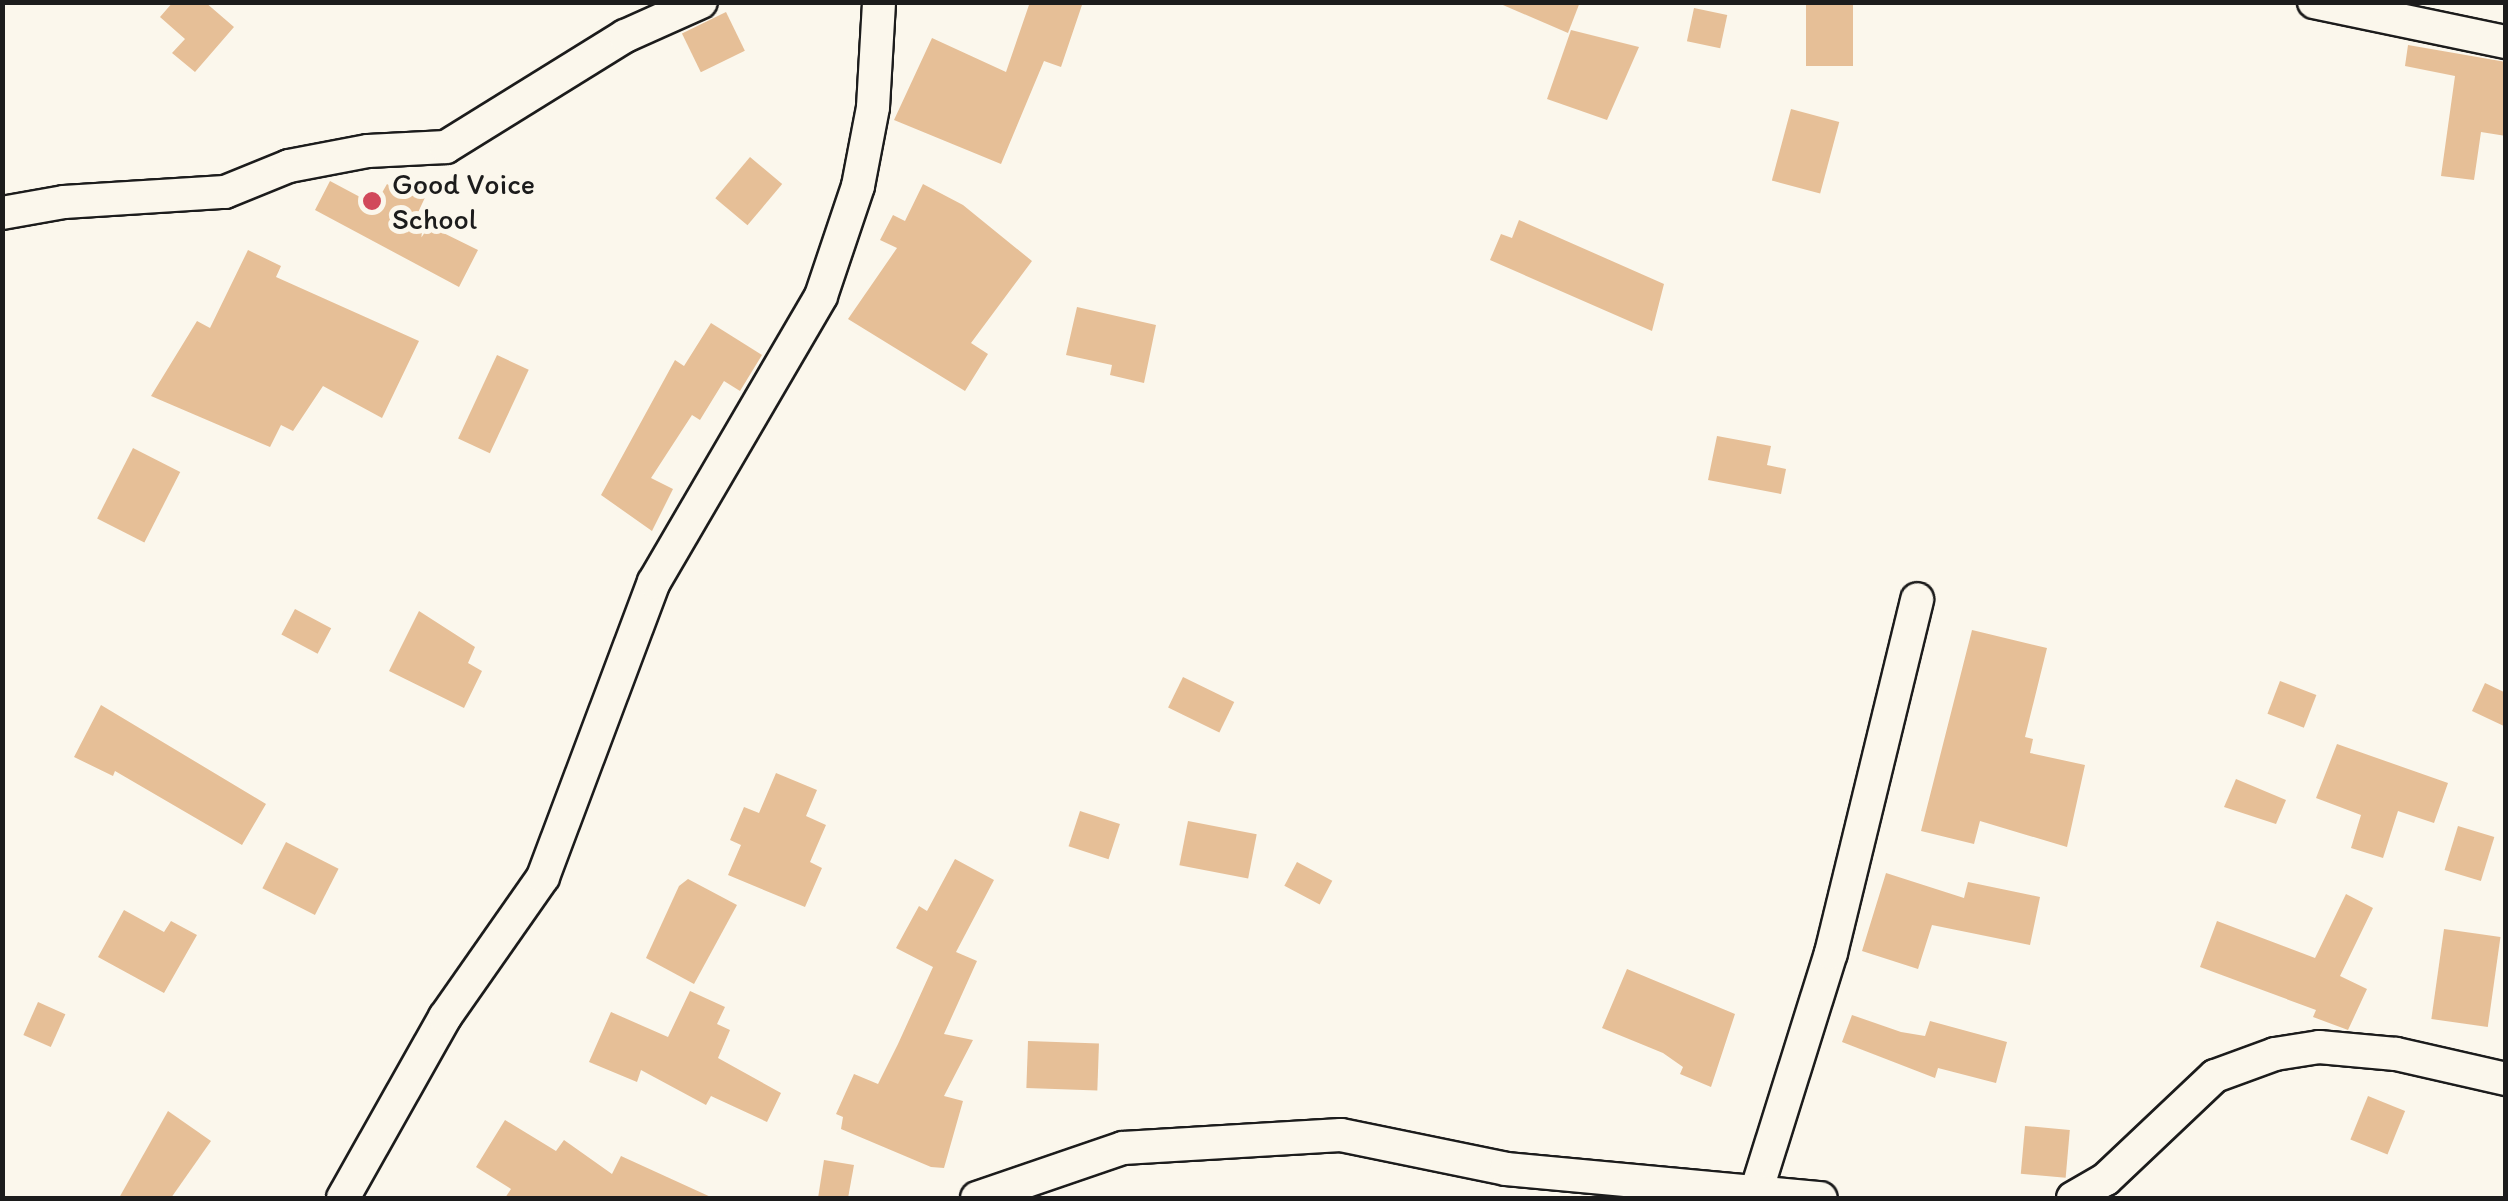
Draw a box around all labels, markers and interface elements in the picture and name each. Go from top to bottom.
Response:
place label: Good Voice School [392,166,535,236]
marker: Good Voice School [361,190,383,212]

